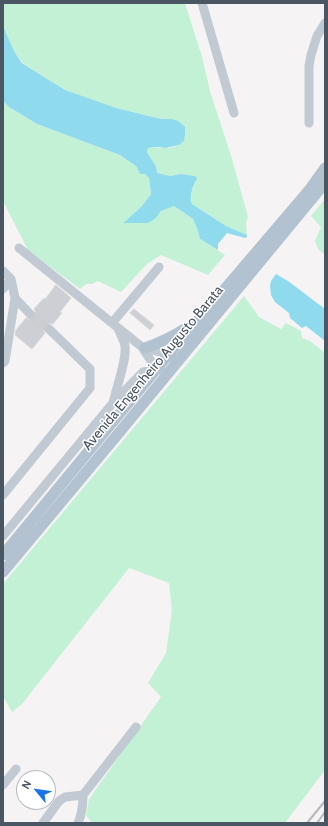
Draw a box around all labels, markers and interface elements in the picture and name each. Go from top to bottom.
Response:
street label: Avenida Engenheiro Augusto Barata [79,282,227,454]
north arrow [16,770,56,810]
text: N [18,778,34,791]

